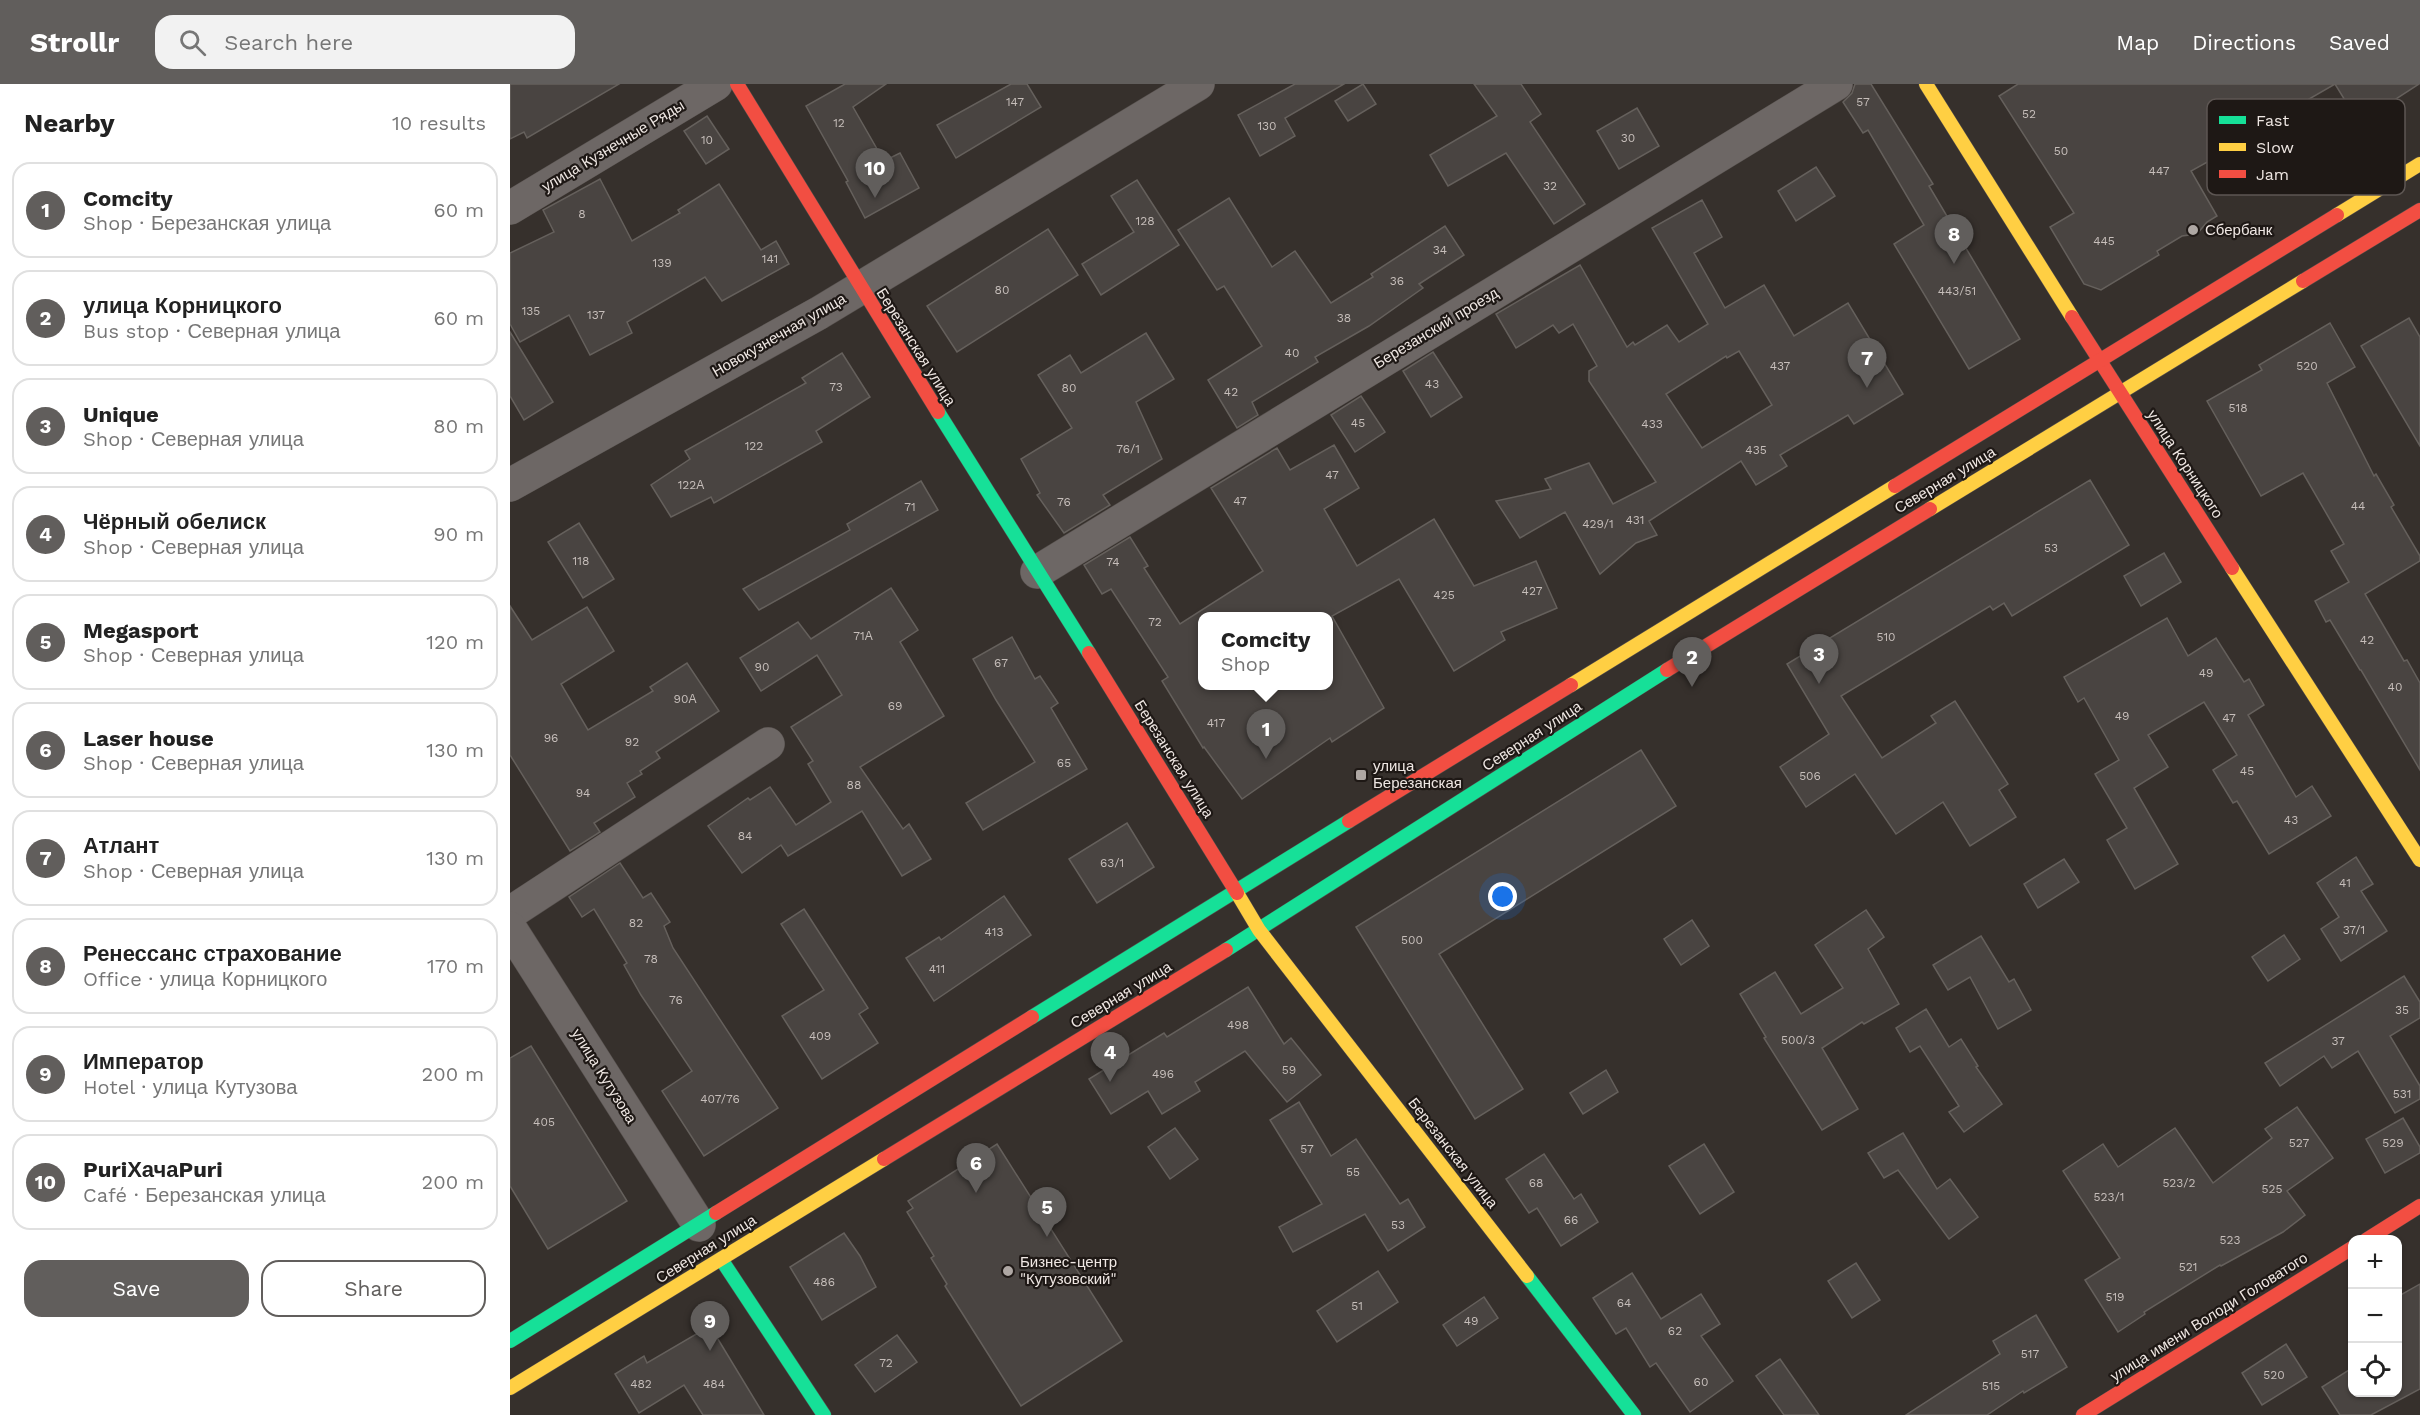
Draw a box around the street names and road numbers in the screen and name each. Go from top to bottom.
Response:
street label: улица Кузнечные Ряды [538,96,688,196]
street label: Березанский проезд [1370,284,1502,372]
street label: Березанская улица [873,285,960,410]
street label: Новокузнечная улица [709,289,850,381]
street label: улица Корницкого [2143,406,2227,522]
street label: Северная улица [1891,442,1999,517]
street label: Березанская улица [1131,697,1218,822]
street label: Северная улица [1479,697,1586,775]
street label: Северная улица [1067,957,1175,1032]
street label: улица Кутузова [568,1025,641,1127]
street label: Березанская улица [1404,1094,1502,1212]
street label: Северная улица [653,1211,760,1287]
street label: улица имени Володи Головатого [2107,1249,2311,1385]

